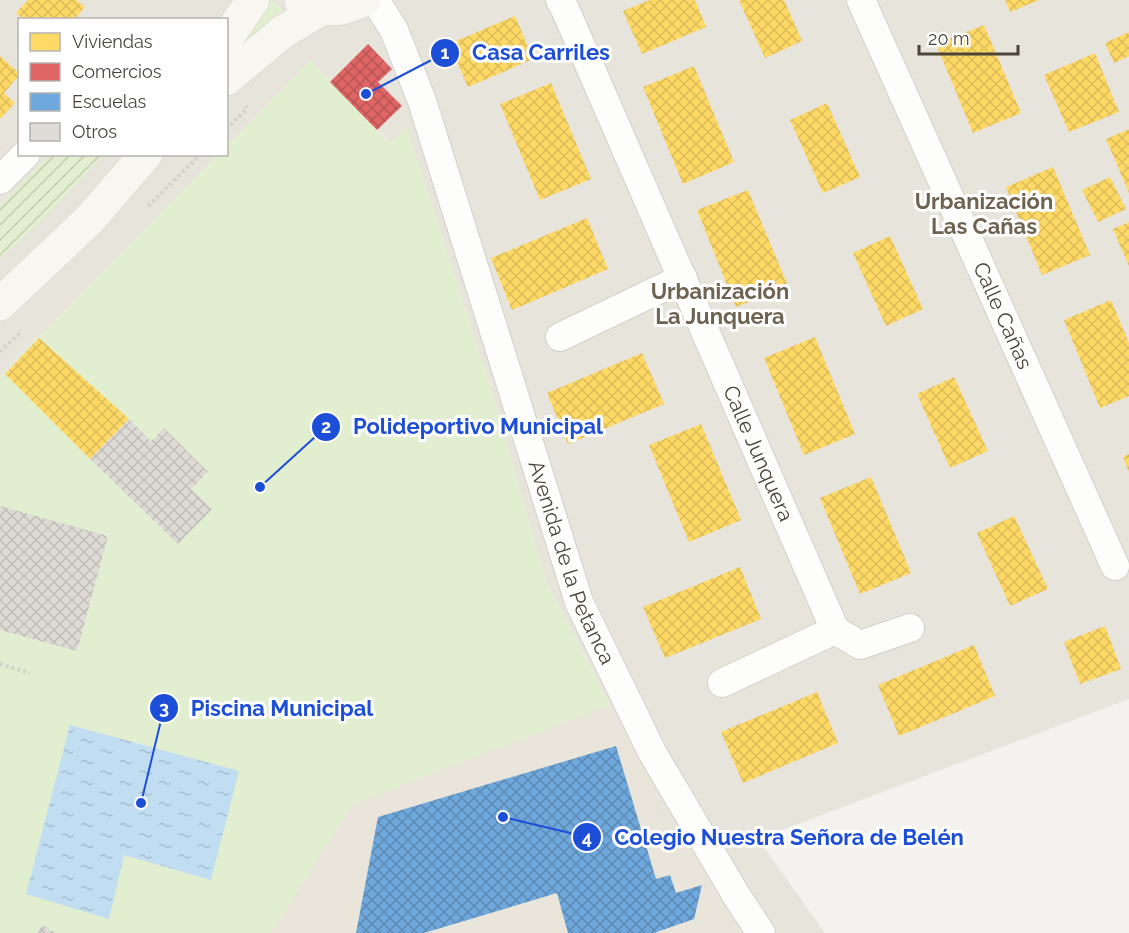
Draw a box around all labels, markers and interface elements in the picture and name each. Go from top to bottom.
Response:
legend [18,18,228,156]
scale bar [919,18,1018,56]
text: 20 m [928,28,970,49]
text: Viviendas [72,31,153,52]
callout: Casa Carriles [430,33,622,73]
text: Casa Carriles [472,39,610,65]
text: 1 [441,42,450,63]
text: Comercios [72,61,162,82]
text: Escuelas [72,91,146,112]
text: Otros [72,121,117,142]
district label: Urbanización Las Cañas [915,188,1053,239]
street label: Calle Cañas [968,258,1038,373]
district label: Urbanización La Junquera [651,278,789,329]
street label: Calle Junquera [718,382,799,525]
callout: Polideportivo Municipal [311,407,615,447]
text: Polideportivo Municipal [353,413,604,439]
text: 2 [321,416,331,437]
street label: Avenida de la Petanca [523,457,620,668]
callout: Piscina Municipal [149,688,386,728]
text: Piscina Municipal [191,695,374,721]
text: 3 [159,697,169,718]
callout: Colegio Nuestra Señora de Belén [572,817,976,857]
text: Colegio Nuestra Señora de Belén [614,824,964,850]
text: 4 [582,827,592,848]

